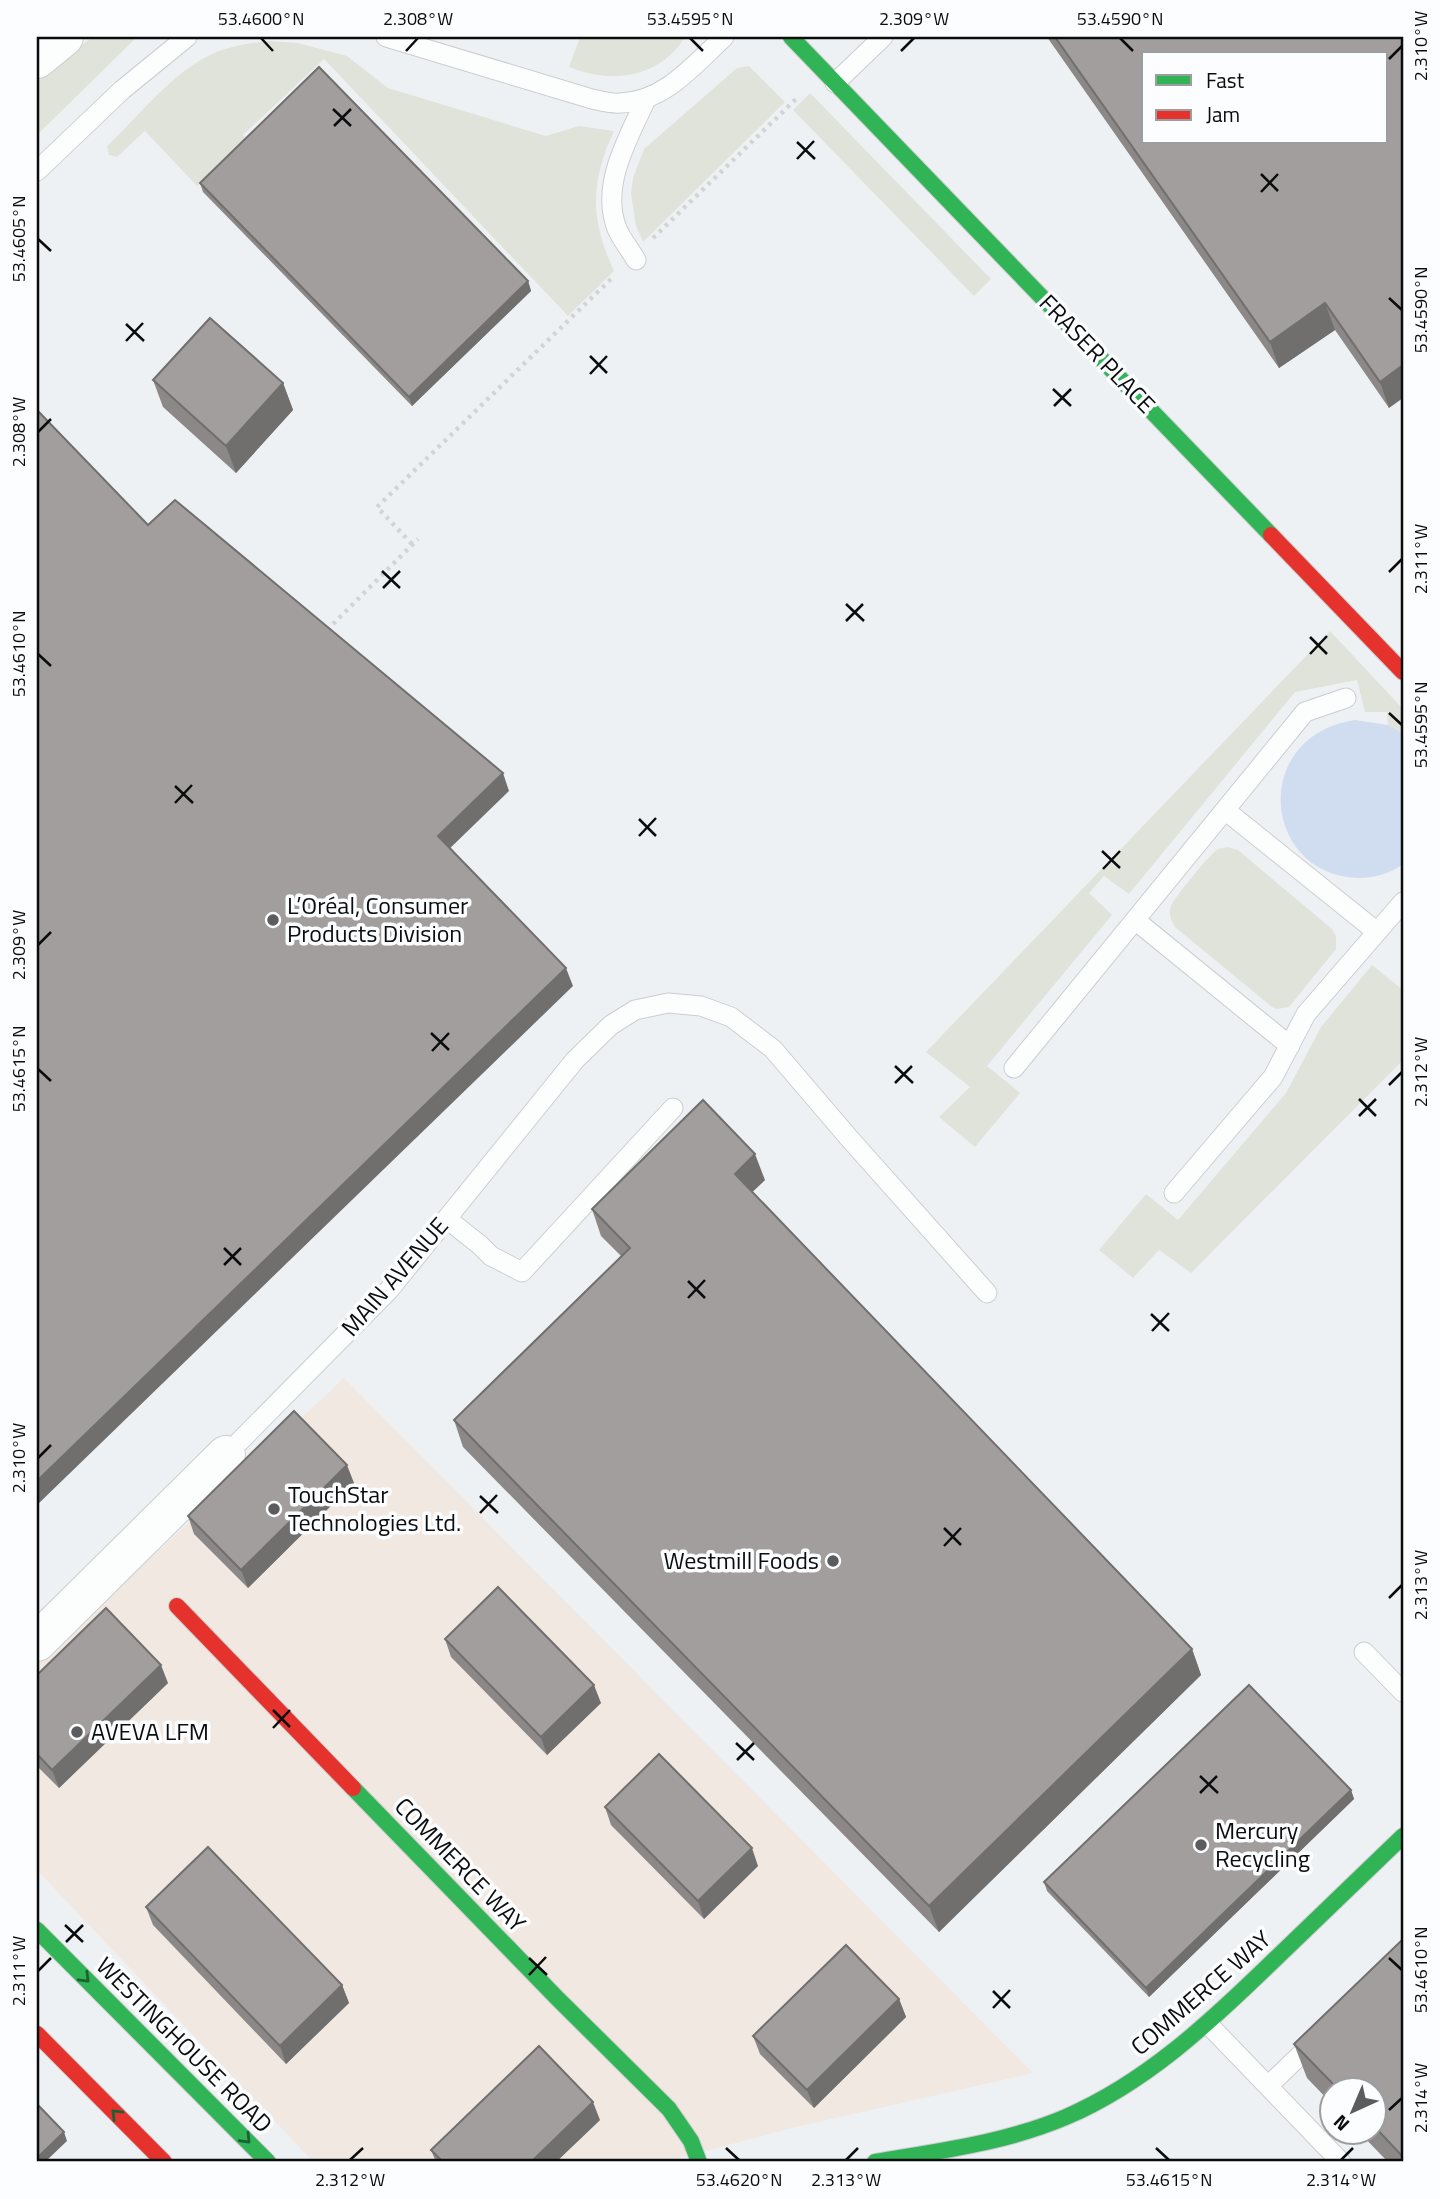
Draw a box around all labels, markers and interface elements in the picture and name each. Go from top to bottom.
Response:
text: 53.4600°N [218,5,304,32]
text: 2.308°W [383,5,453,32]
text: 53.4595°N [647,5,733,32]
text: 2.309°W [879,5,949,32]
text: 53.4590°N [1077,5,1163,32]
text: 2.310°W [1407,11,1434,81]
legend [1142,52,1388,144]
text: Fast [1206,64,1245,96]
text: Jam [1206,98,1240,130]
text: 53.4605°N [5,196,32,282]
text: 53.4590°N [1407,267,1434,353]
street label: FRASER PLACE [1031,285,1164,421]
text: 2.308°W [5,397,32,467]
text: 2.311°W [1407,524,1434,594]
text: 53.4610°N [5,611,32,697]
text: 53.4595°N [1407,682,1434,768]
place label: L’Oréal, Consumer Products Division [287,887,468,951]
text: 2.309°W [5,910,32,980]
marker: L’Oréal, Consumer Products Division [265,912,281,928]
text: 53.4615°N [5,1026,32,1112]
text: 2.312°W [1407,1037,1434,1107]
street label: MAIN AVENUE [332,1209,456,1344]
text: 2.310°W [5,1423,32,1493]
place label: TouchStar Technologies Ltd. [288,1476,461,1540]
marker: TouchStar Technologies Ltd. [266,1501,282,1517]
place label: Westmill Foods [663,1542,819,1578]
text: 2.313°W [1407,1550,1434,1620]
marker: Westmill Foods [825,1553,841,1569]
place label: AVEVA LFM [91,1713,209,1749]
marker: AVEVA LFM [69,1724,85,1740]
street label: COMMERCE WAY [387,1789,535,1940]
place label: Mercury Recycling [1215,1812,1310,1876]
marker: Mercury Recycling [1193,1837,1209,1853]
street label: COMMERCE WAY [1122,1921,1278,2063]
text: 53.4610°N [1407,1927,1434,2013]
text: 2.311°W [5,1936,32,2006]
street label: WESTINGHOUSE ROAD [88,1948,281,2141]
one-way arrow [77,1969,90,1982]
text: 2.314°W [1407,2063,1434,2133]
north arrow [1318,2076,1388,2146]
one-way arrow [111,2109,124,2122]
text: N [1326,2109,1356,2139]
one-way arrow [237,2130,250,2143]
text: 2.312°W [315,2166,385,2193]
text: 53.4620°N [696,2166,782,2193]
text: 2.313°W [811,2166,881,2193]
text: 53.4615°N [1126,2166,1212,2193]
text: 2.314°W [1306,2166,1376,2193]

